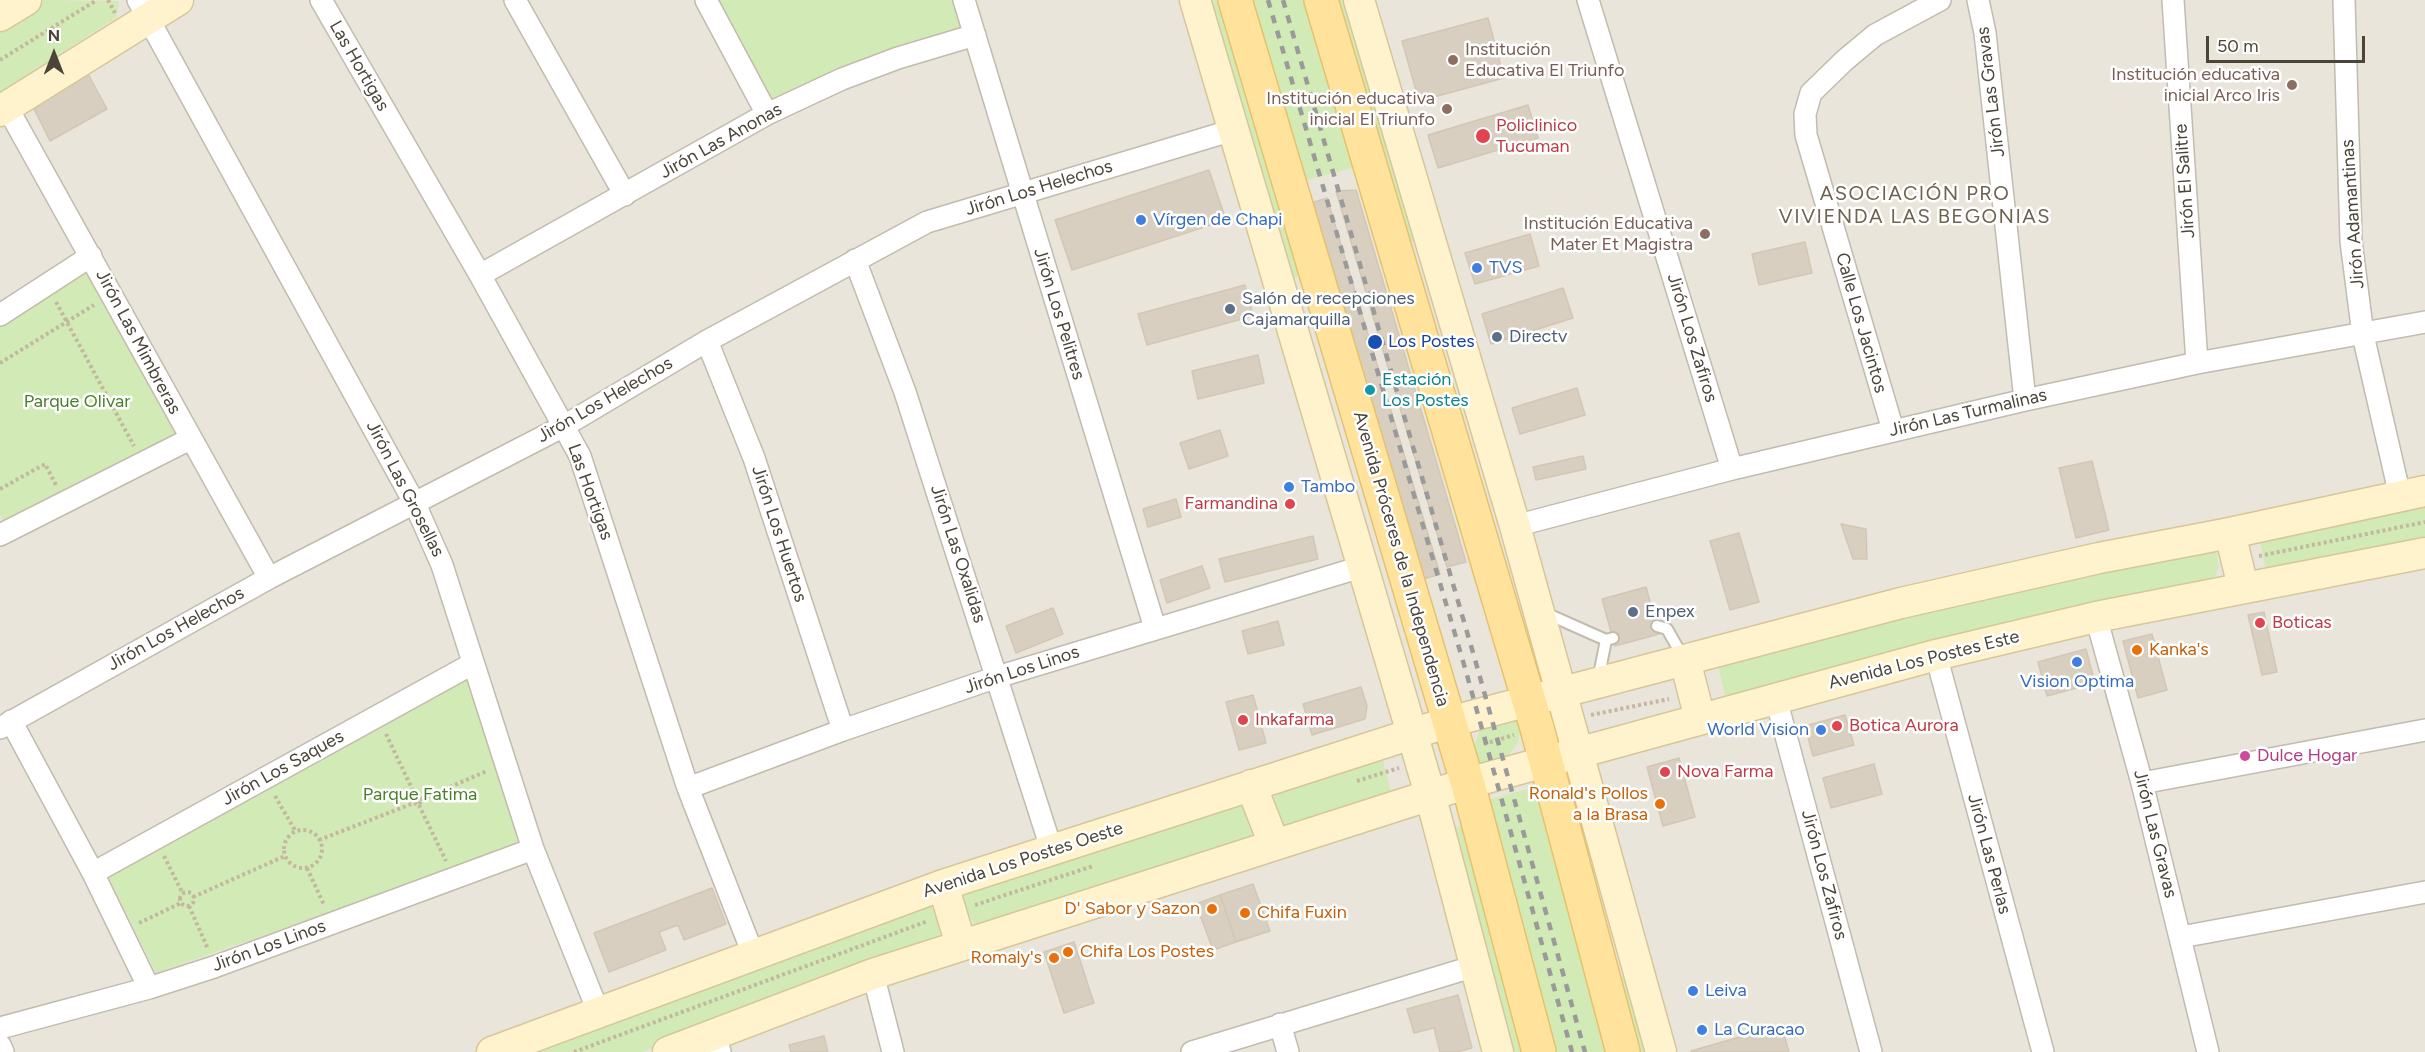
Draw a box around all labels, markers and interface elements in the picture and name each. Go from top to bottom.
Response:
street label: Las Hortigas [325,17,393,115]
north arrow [24,24,84,84]
scale bar [2209,24,2368,62]
street label: Jirón Las Gravas [1972,25,2010,159]
text: N [48,26,60,45]
text: 50 m [2217,35,2259,57]
place label: Institución Educativa El Triunfo [1465,39,1624,82]
marker: Institución Educativa El Triunfo [1446,53,1460,67]
place label: Institución educativa inicial Arco Iris [2111,64,2280,106]
marker: Institución educativa inicial Arco Iris [2285,78,2299,92]
place label: Institución educativa inicial El Triunfo [1266,88,1435,130]
street label: Jirón Las Anonas [656,99,786,183]
marker: Institución educativa inicial El Triunfo [1440,102,1454,116]
place label: Policlinico Tucuman [1496,115,1577,158]
street label: Jirón El Salitre [2170,123,2200,239]
marker: Policlinico Tucuman [1474,127,1492,145]
street label: Jirón Adamantinas [2337,139,2369,289]
street label: Jirón Los Helechos [963,155,1115,221]
district label: ASOCIACIÓN PRO VIVIENDA LAS BEGONIAS [1779,182,2051,229]
place label: Vírgen de Chapi [1153,209,1282,231]
marker: Vírgen de Chapi [1134,213,1148,227]
place label: Institución Educativa Mater Et Magistra [1524,213,1693,256]
marker: Institución Educativa Mater Et Magistra [1698,227,1712,241]
street label: Jirón Los Pelitres [1029,246,1089,382]
street label: Calle Los Jacintos [1831,250,1891,396]
place label: TVS [1489,257,1522,279]
marker: TVS [1470,261,1484,275]
street label: Jirón Las Mimbreras [91,266,185,418]
street label: Jirón Los Zafiros [1662,271,1722,405]
place label: Salón de recepciones Cajamarquilla [1242,288,1415,330]
marker: Salón de recepciones Cajamarquilla [1223,302,1237,316]
place label: Directv [1509,326,1567,348]
marker: Directv [1490,330,1504,344]
place label: Los Postes [1388,331,1475,353]
marker: Los Postes [1366,333,1384,351]
street label: Jirón Los Helechos [533,352,677,448]
place label: Estación Los Postes [1382,369,1469,412]
marker: Estación Los Postes [1363,383,1377,397]
street label: Jirón Las Turmalinas [1887,384,2049,442]
park label: Parque Olivar [24,391,130,413]
street label: Avenida Próceres de la Independencia [1348,409,1454,709]
street label: Jirón Las Grosellas [361,417,449,561]
street label: Las Hortigas [563,441,617,543]
street label: Jirón Los Huertos [747,463,811,605]
place label: Tambo [1301,476,1355,498]
marker: Tambo [1282,480,1296,494]
street label: Jirón Las Oxalidas [926,482,990,626]
place label: Farmandina [1185,493,1278,515]
marker: Farmandina [1283,497,1297,511]
street label: Jirón Los Helechos [104,583,248,675]
place label: Enpex [1645,601,1695,623]
marker: Enpex [1626,605,1640,619]
place label: Boticas [2272,612,2332,634]
marker: Boticas [2253,616,2267,630]
street label: Avenida Los Postes Este [1826,626,2022,694]
place label: Kanka's [2149,639,2209,661]
street label: Jirón Los Linos [962,641,1082,699]
marker: Kanka's [2130,643,2144,657]
marker: Vision Optima [2070,655,2084,669]
place label: Vision Optima [2020,671,2134,693]
place label: Inkafarma [1255,709,1334,731]
marker: Inkafarma [1236,713,1250,727]
place label: Botica Aurora [1849,715,1959,737]
place label: World Vision [1707,719,1809,741]
marker: Botica Aurora [1830,719,1844,733]
marker: World Vision [1814,723,1828,737]
street label: Jirón Los Saques [218,726,348,810]
place label: Dulce Hogar [2257,745,2357,767]
marker: Dulce Hogar [2238,749,2252,763]
place label: Nova Farma [1677,761,1773,783]
marker: Nova Farma [1658,765,1672,779]
street label: Jirón Las Gravas [2129,768,2181,900]
place label: Ronald's Pollos a la Brasa [1529,783,1648,826]
park label: Parque Fatima [363,784,477,806]
street label: Jirón Las Perlas [1963,792,2015,916]
marker: Ronald's Pollos a la Brasa [1653,797,1667,811]
street label: Jirón Los Zafiros [1796,808,1852,942]
street label: Avenida Los Postes Oeste [920,817,1126,903]
place label: D' Sabor y Sazon [1064,898,1200,920]
marker: D' Sabor y Sazon [1205,902,1219,916]
place label: Chifa Fuxin [1257,902,1347,924]
marker: Chifa Fuxin [1238,906,1252,920]
street label: Jirón Los Linos [209,915,329,977]
place label: Chifa Los Postes [1080,941,1214,963]
marker: Chifa Los Postes [1061,945,1075,959]
place label: Romaly's [970,947,1042,969]
marker: Romaly's [1047,951,1061,965]
place label: Leiva [1705,980,1747,1002]
marker: Leiva [1686,984,1700,998]
place label: La Curacao [1714,1019,1805,1041]
marker: La Curacao [1695,1023,1709,1037]

